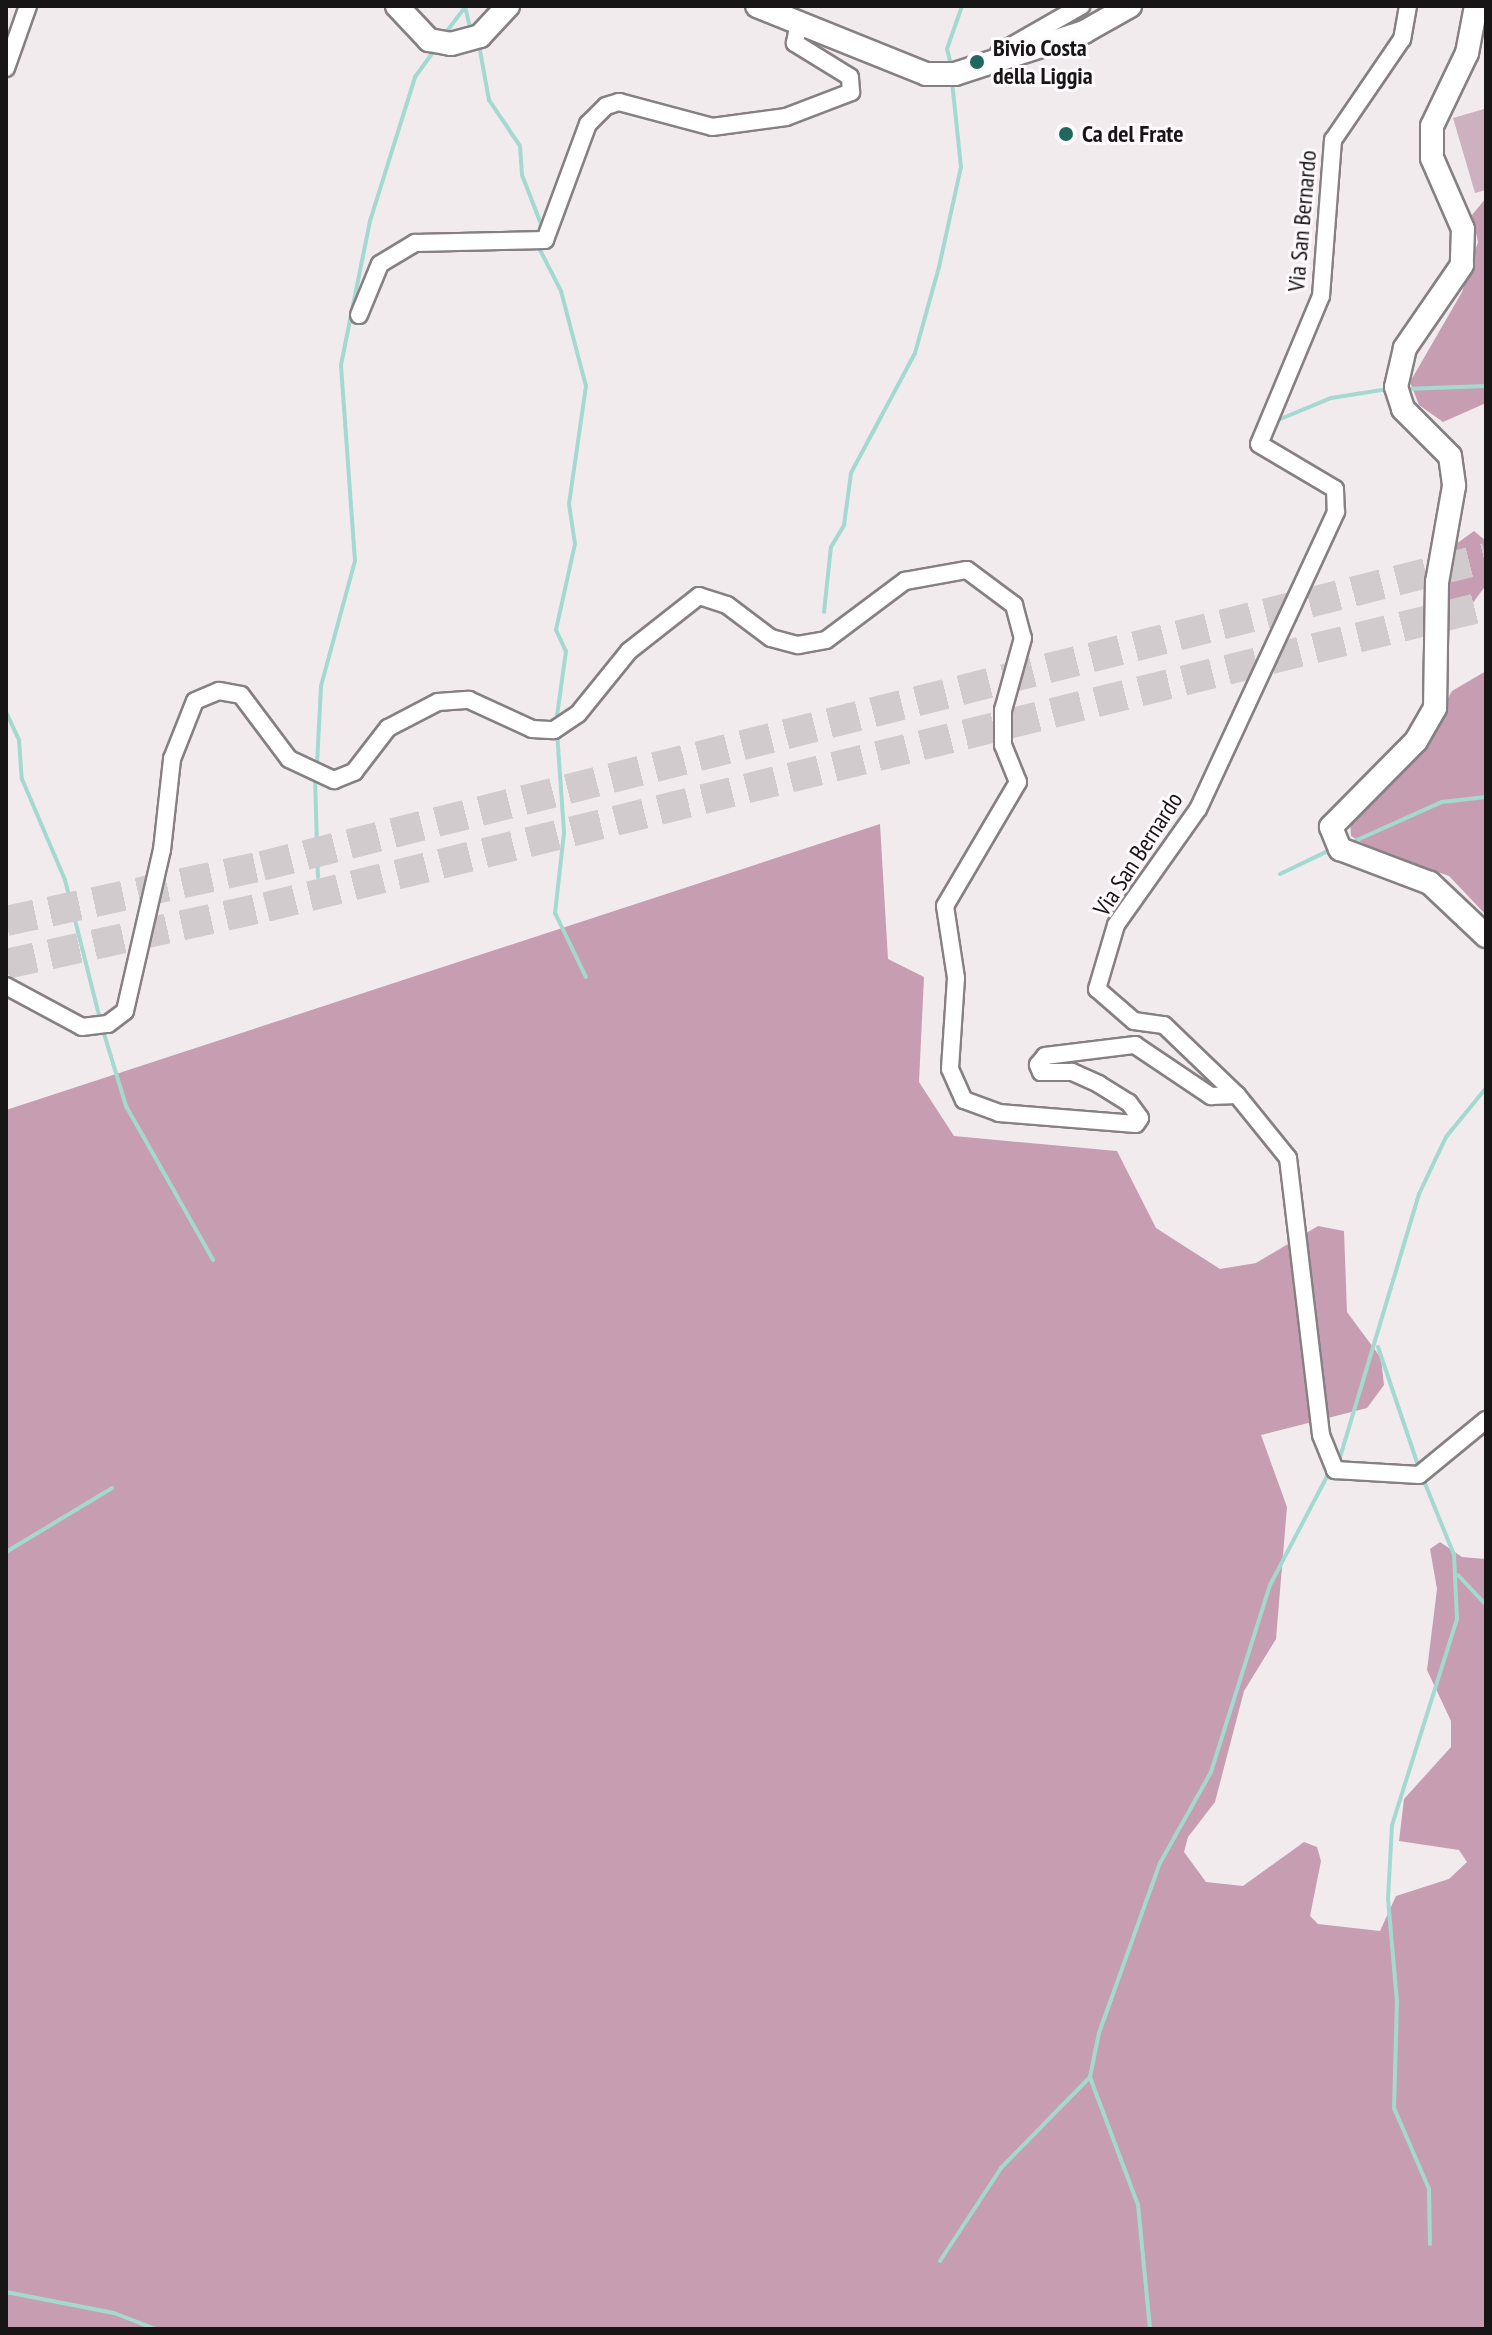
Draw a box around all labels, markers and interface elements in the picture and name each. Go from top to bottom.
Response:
place label: Bivio Costa della Liggia [993,34,1093,90]
marker: Bivio Costa della Liggia [968,53,986,71]
place label: Ca del Frate [1082,120,1184,148]
marker: Ca del Frate [1057,125,1075,143]
street label: Via San Bernardo [1281,149,1323,293]
street label: Via San Bernardo [1087,787,1189,921]

